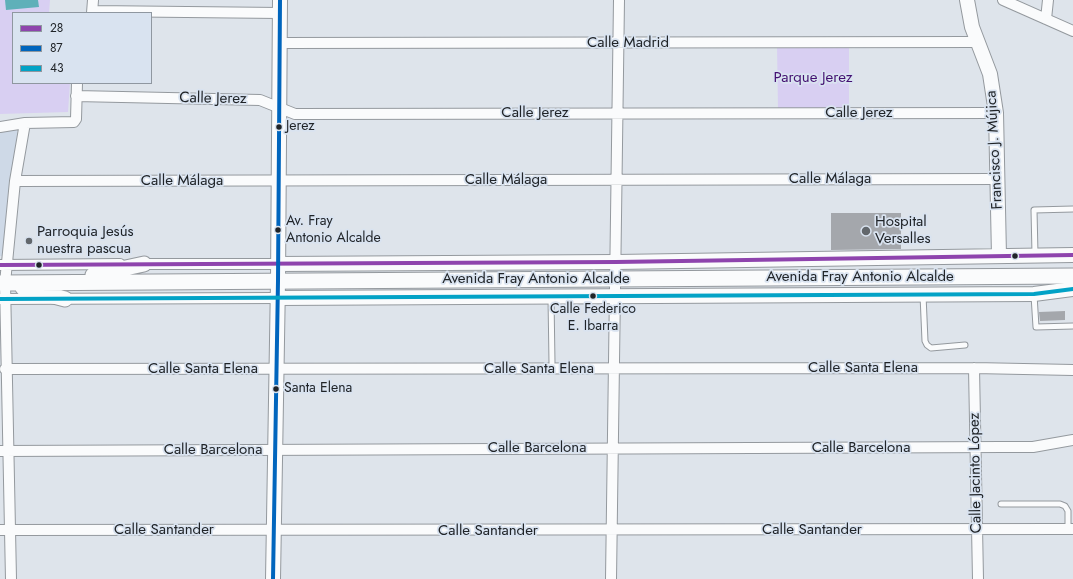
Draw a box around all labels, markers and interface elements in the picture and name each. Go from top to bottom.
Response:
legend [12,12,152,84]
text: 28 [50,19,63,37]
street label: Calle Madrid [587,34,669,52]
text: 87 [50,39,63,57]
text: 43 [50,59,64,77]
park label: Parque Jerez [773,69,853,87]
street label: Calle Jerez [179,89,247,109]
street label: Francisco J. Mújica [983,90,1007,210]
street label: Calle Jerez [501,104,569,122]
street label: Calle Jerez [825,104,893,122]
place label: Jerez [286,119,315,135]
marker: Jerez [274,122,284,132]
street label: Calle Málaga [789,170,871,188]
street label: Calle Málaga [465,171,547,189]
street label: Calle Málaga [141,172,223,190]
place label: Hospital Versalles [875,213,930,248]
place label: Av. Fray Antonio Alcalde [286,214,381,246]
place label: Parroquia Jesús nuestra pascua [37,223,134,258]
marker: Av. Fray Antonio Alcalde [273,225,283,235]
marker: Hospital Versalles [860,225,872,237]
marker: Parroquia Jesús nuestra pascua [24,236,34,246]
unlabelled marker [1010,251,1020,261]
unlabelled marker [34,260,44,270]
street label: Avenida Fray Antonio Alcalde [766,268,954,286]
street label: Avenida Fray Antonio Alcalde [442,270,630,288]
marker: Calle Federico E. Ibarra [588,291,598,301]
place label: Calle Federico E. Ibarra [550,302,636,334]
street label: Calle Santa Elena [808,359,918,377]
street label: Calle Santa Elena [148,360,258,378]
street label: Calle Santa Elena [484,360,594,378]
place label: Santa Elena [284,381,352,397]
marker: Santa Elena [271,384,281,394]
street label: Calle Jacinto López [966,413,986,533]
street label: Calle Barcelona [488,439,586,457]
street label: Calle Barcelona [812,439,910,457]
street label: Calle Barcelona [164,441,262,459]
street label: Calle Santander [114,521,214,539]
street label: Calle Santander [762,521,862,539]
street label: Calle Santander [438,522,538,540]

